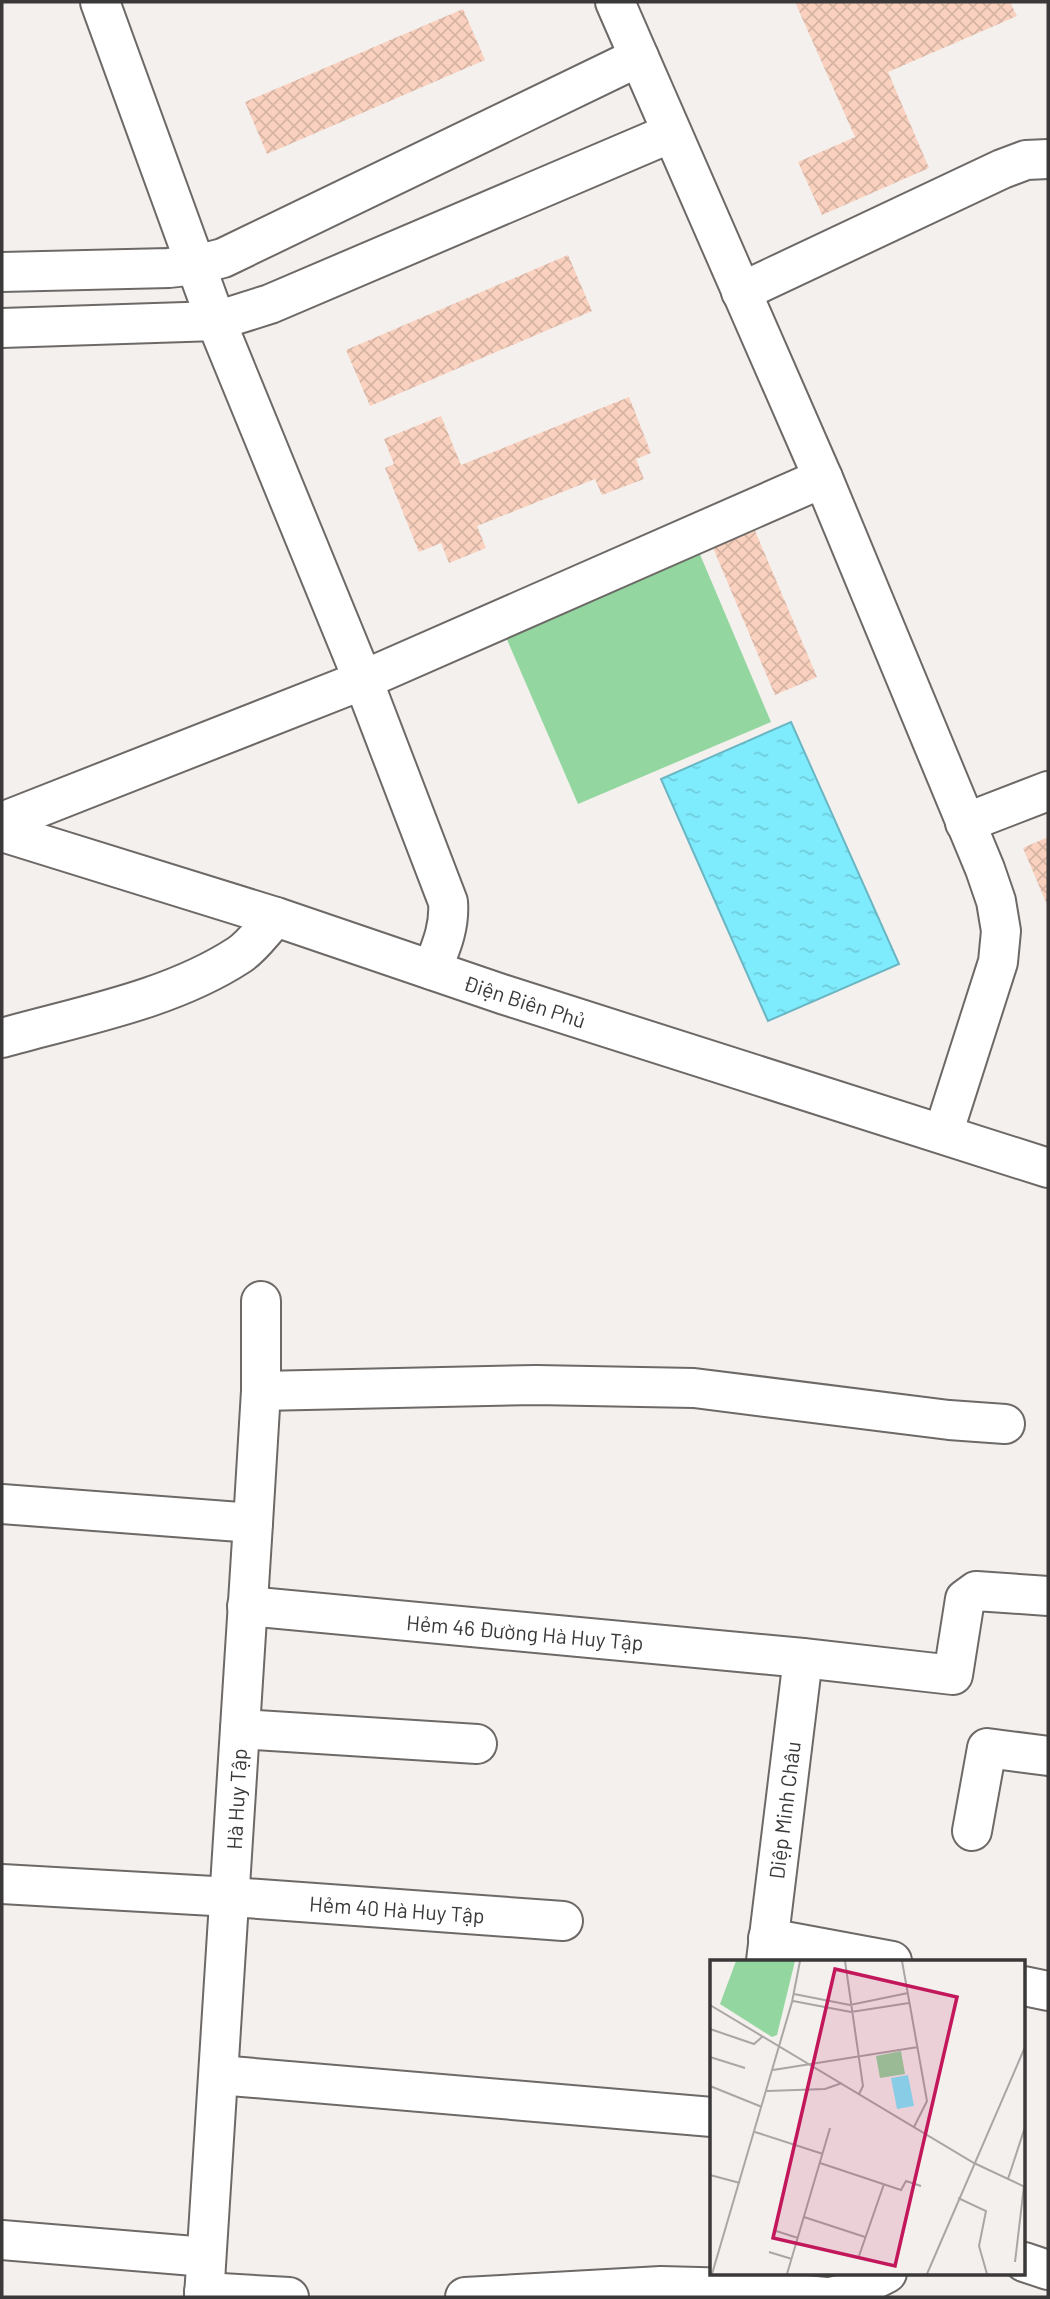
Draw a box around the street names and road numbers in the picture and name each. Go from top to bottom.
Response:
street label: Điện Biên Phủ [461,970,589,1032]
street label: Hẻm 46 Đường Hà Huy Tập [405,1609,645,1655]
street label: Diệp Minh Châu [763,1740,805,1880]
street label: Hà Huy Tập [221,1748,251,1850]
street label: Hẻm 40 Hà Huy Tập [309,1890,485,1928]

